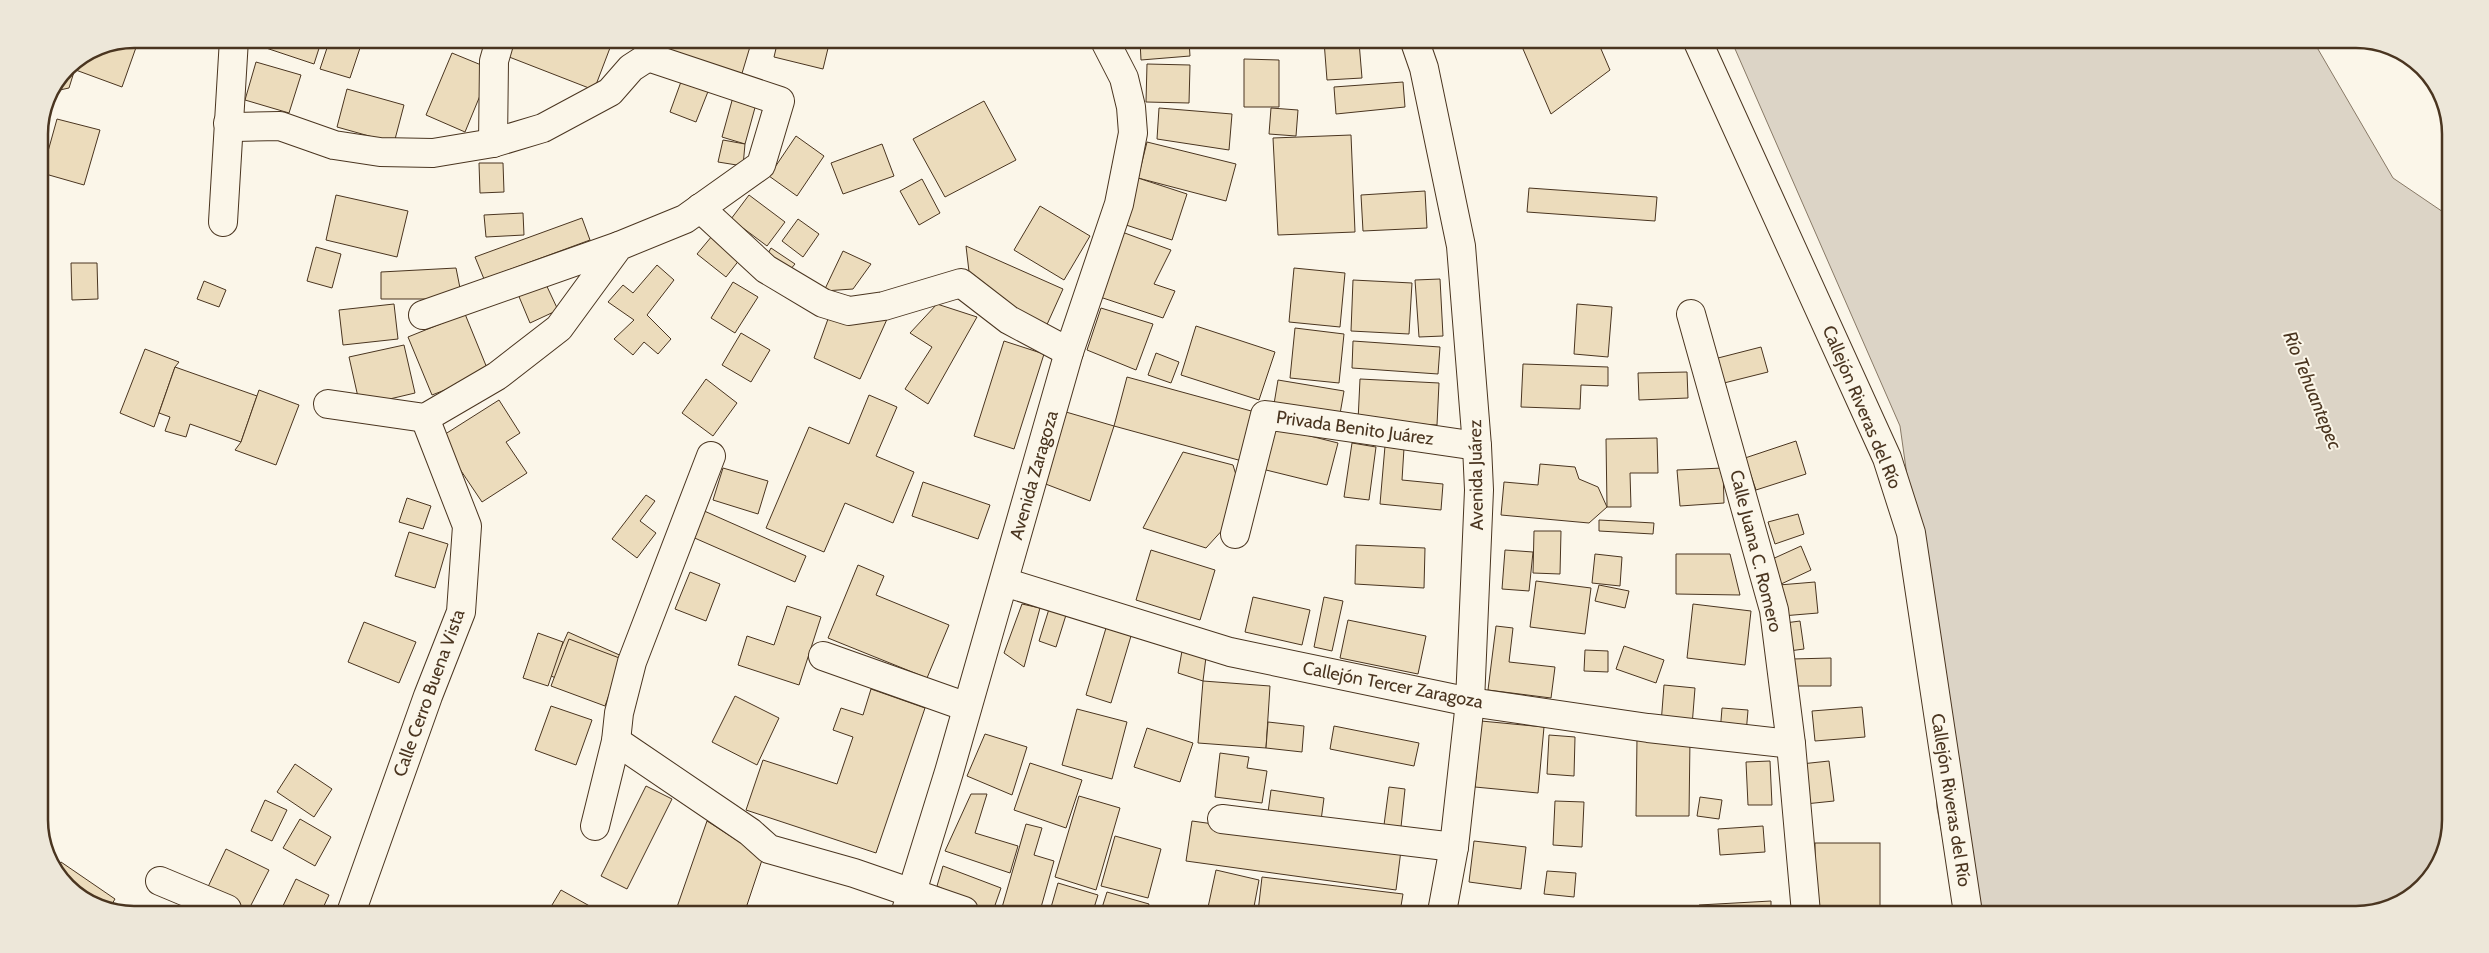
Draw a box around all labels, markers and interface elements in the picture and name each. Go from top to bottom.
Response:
street label: Callejón Riveras del Río [1818,322,1906,492]
water label: Río Tehuantepec [2278,328,2347,454]
street label: Privada Benito Juárez [1275,406,1436,450]
street label: Avenida Zaragoza [1005,408,1063,542]
street label: Avenida Juárez [1464,419,1488,530]
street label: Calle Juana C. Romero [1725,468,1787,634]
street label: Calle Cerro Buena Vista [389,606,470,780]
street label: Callejón Tercer Zaragoza [1301,657,1485,713]
street label: Callejón Riveras del Río [1926,712,1976,888]

